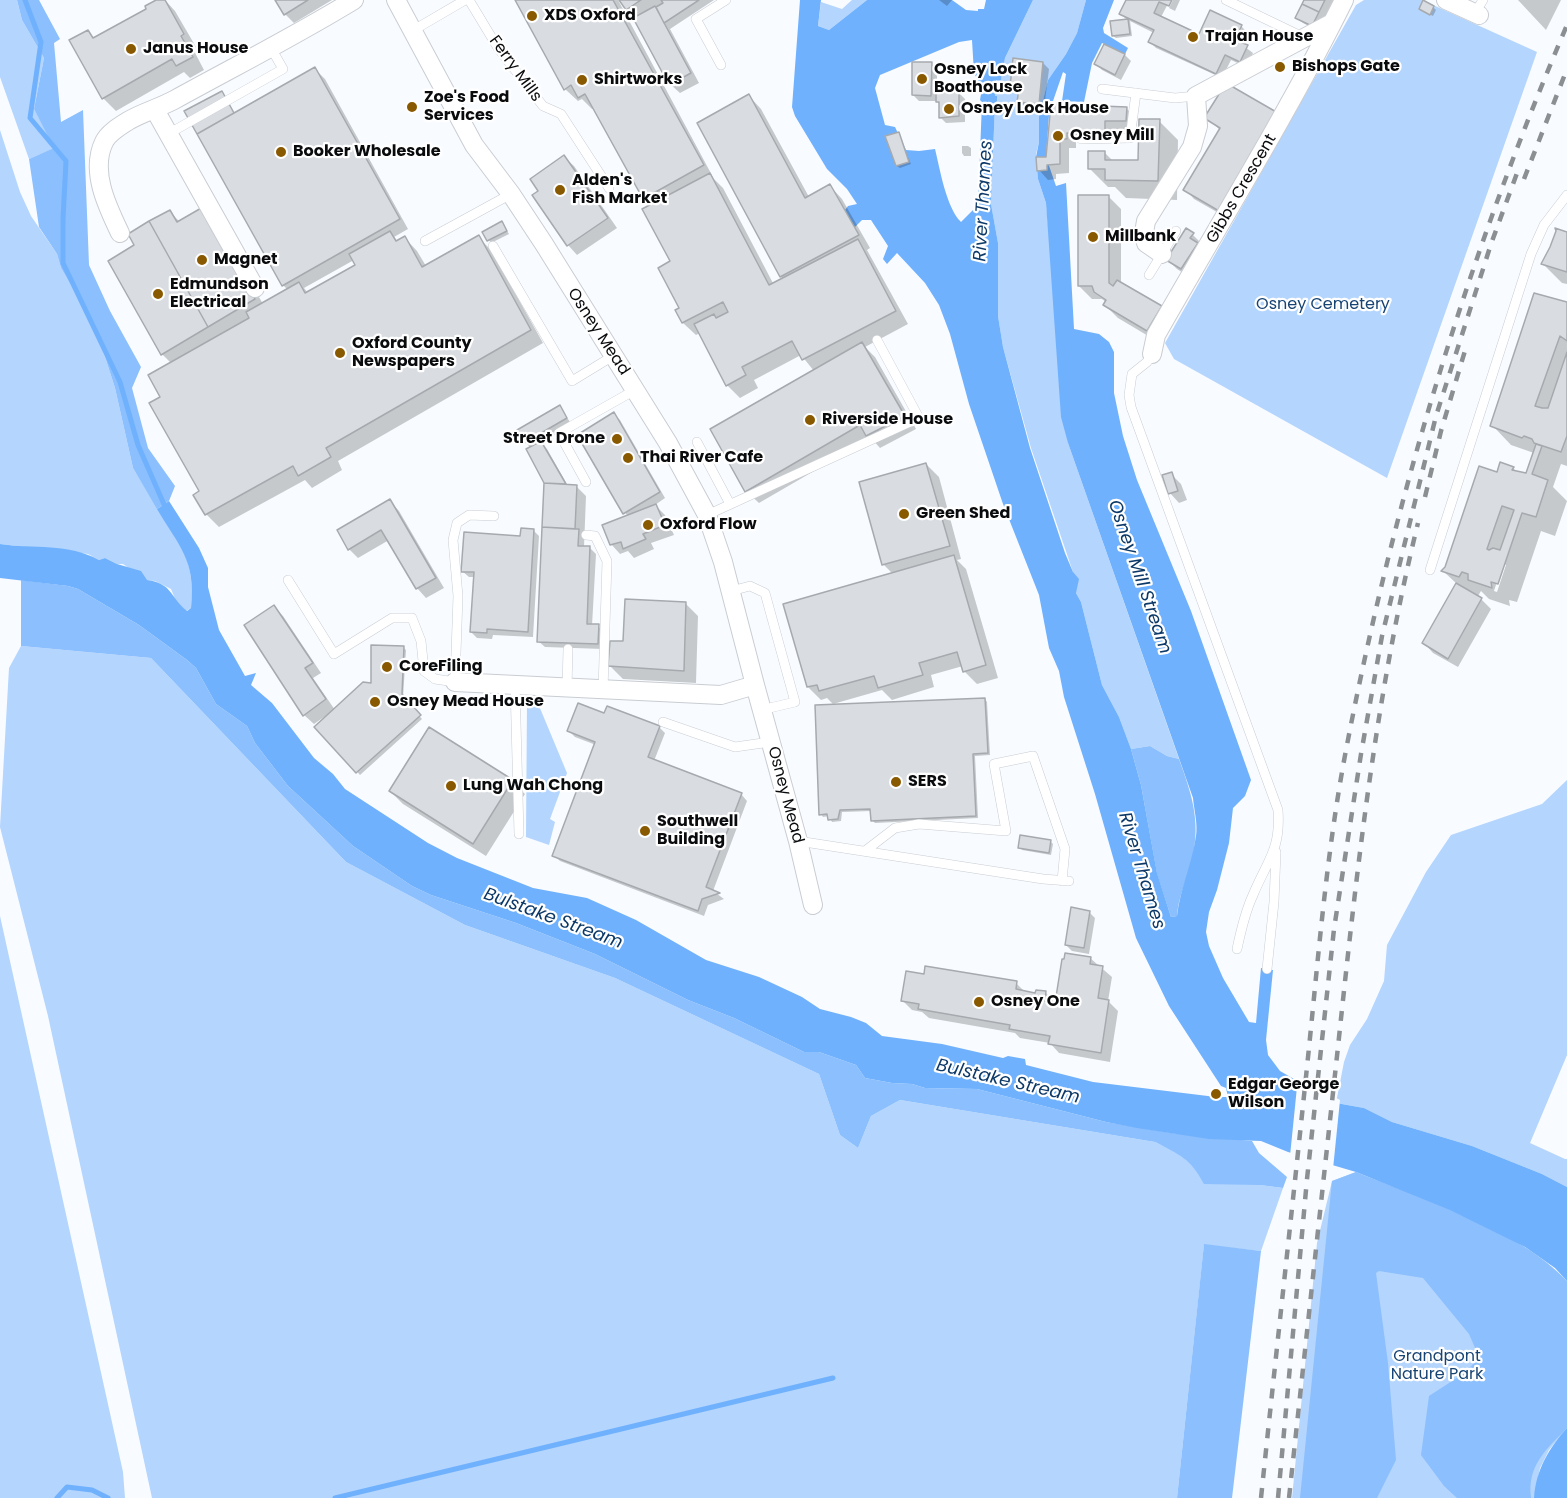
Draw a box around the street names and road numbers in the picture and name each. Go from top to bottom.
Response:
street label: Ferry Mills [485,32,545,106]
street label: Gibbs Crescent [1203,131,1281,247]
street label: Osney Mead [563,285,633,379]
street label: Osney Mead [763,744,807,846]

